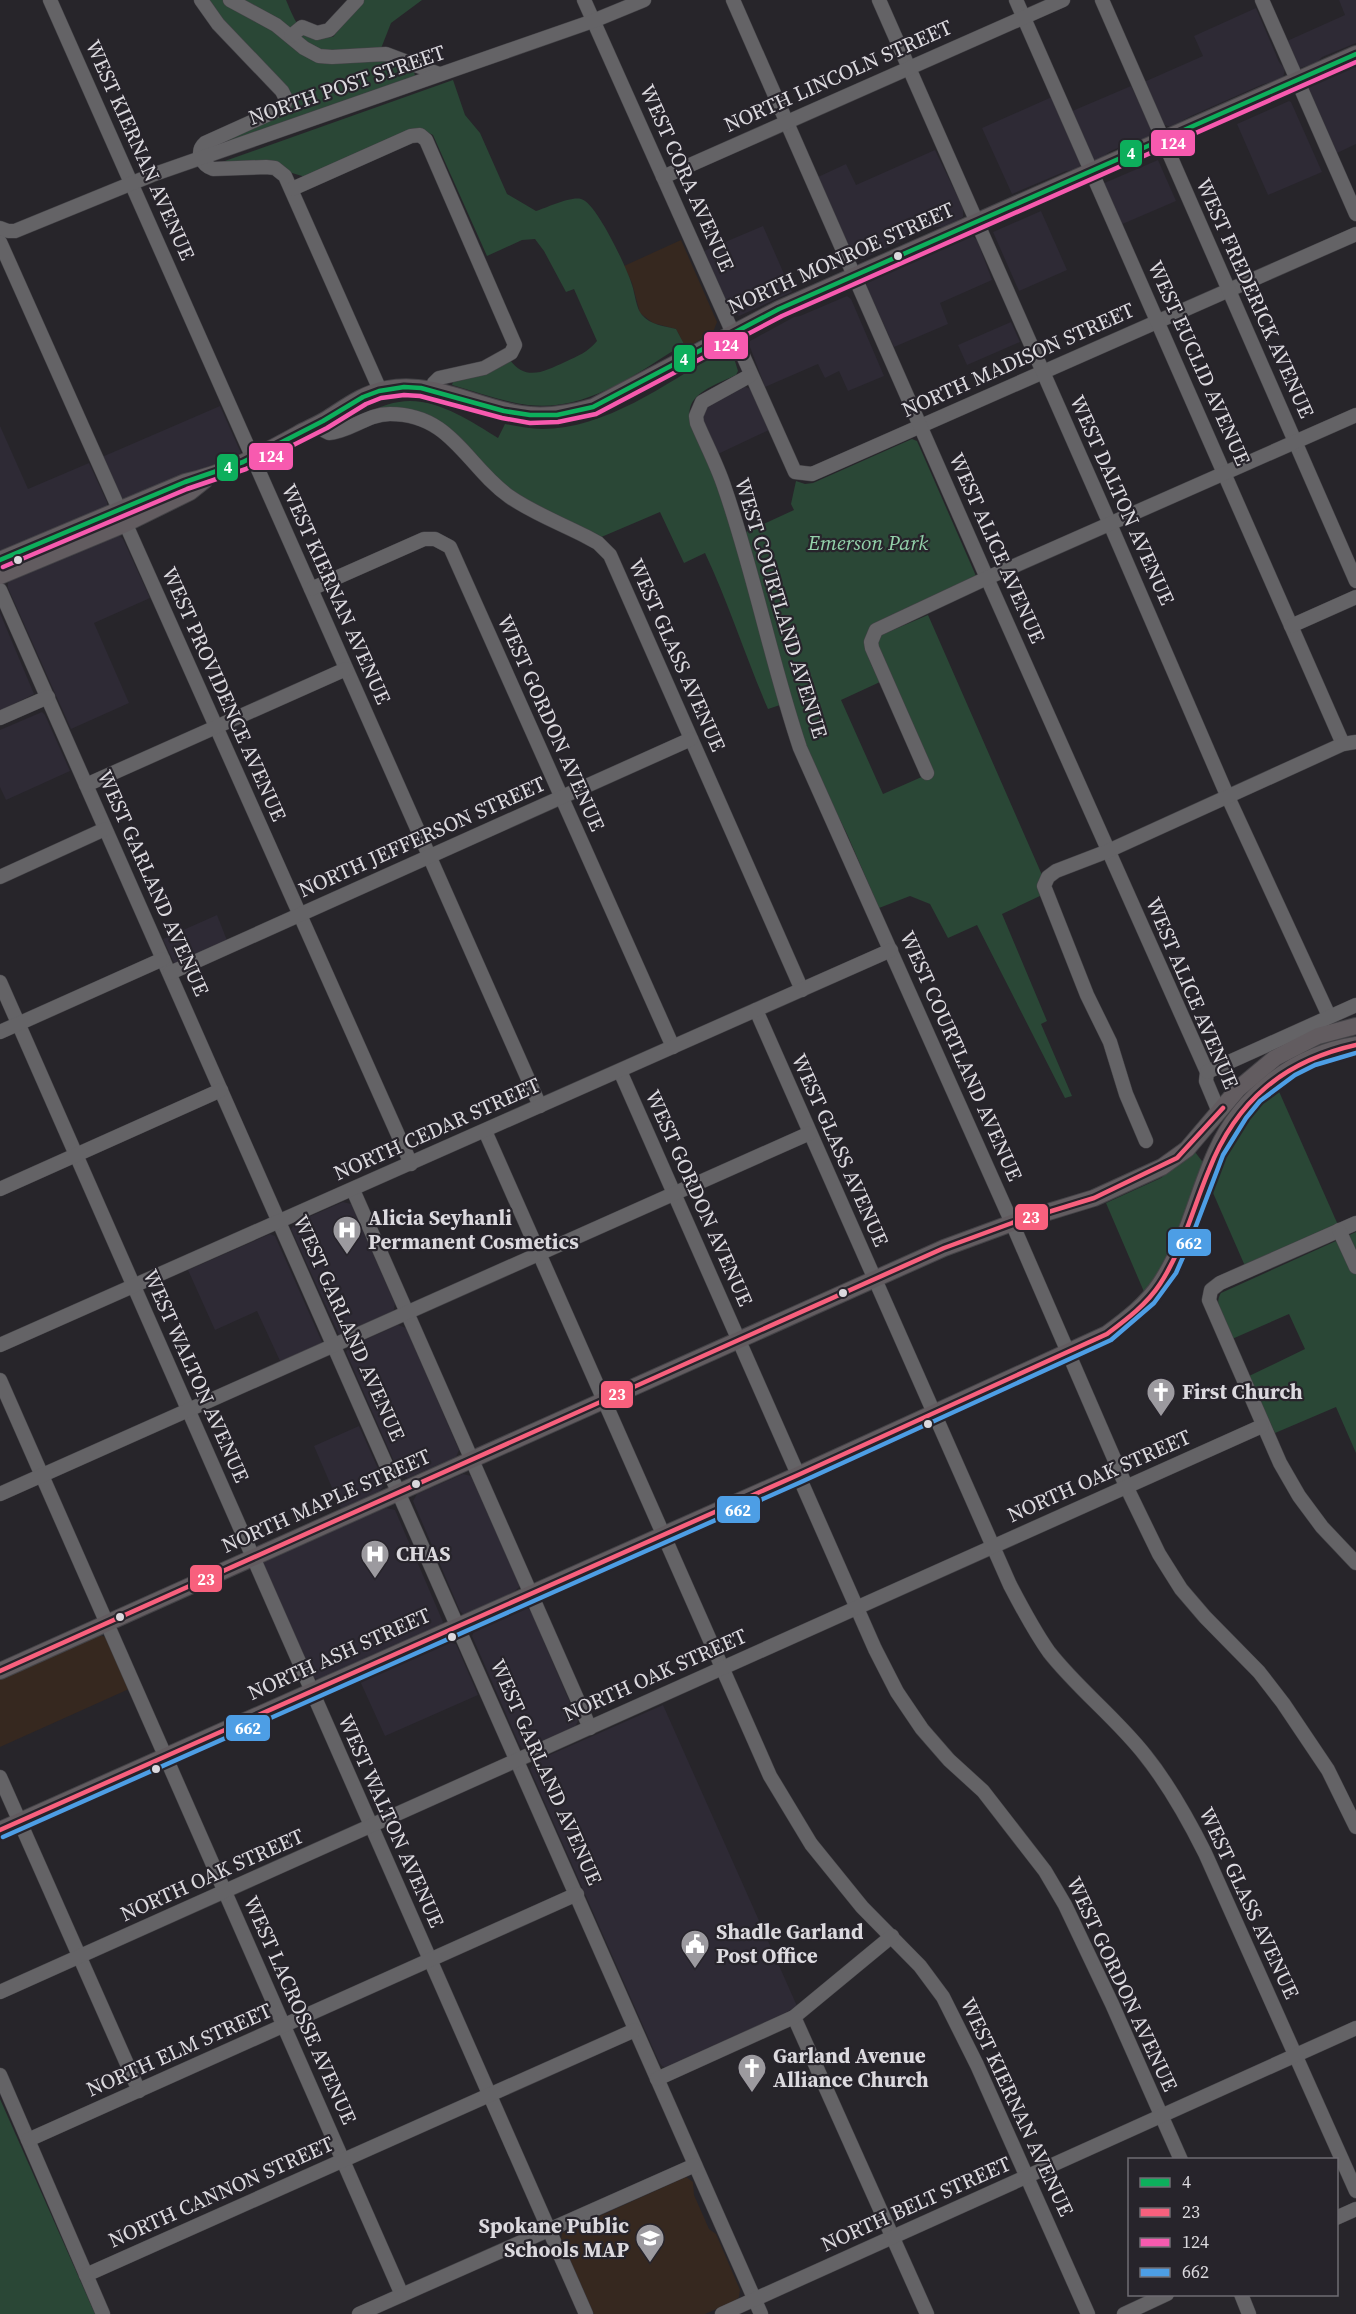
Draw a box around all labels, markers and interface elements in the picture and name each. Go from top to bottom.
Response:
street label: NORTH LINCOLN STREET [719,12,957,139]
street label: WEST KIERNAN AVENUE [79,35,202,265]
street label: NORTH POST STREET [245,37,449,132]
street label: WEST CORA AVENUE [633,80,742,276]
line badge: 124 [1150,129,1196,157]
text: 124 [1160,132,1186,154]
line badge: 4 [1119,139,1143,168]
text: 4 [1127,142,1136,164]
street label: WEST FREDERICK AVENUE [1189,173,1322,422]
street label: NORTH MONROE STREET [723,194,959,321]
unlabelled marker [892,250,904,262]
street label: WEST EUCLID AVENUE [1141,256,1258,470]
street label: NORTH MADISON STREET [897,295,1139,424]
line badge: 124 [703,331,749,360]
text: 124 [713,334,739,356]
line badge: 4 [673,344,696,373]
text: 4 [680,348,689,370]
street label: WEST DALTON AVENUE [1063,390,1182,609]
line badge: 124 [248,442,294,471]
text: 124 [258,445,284,467]
street label: WEST ALICE AVENUE [942,448,1053,648]
line badge: 4 [216,453,239,482]
text: 4 [224,456,233,478]
street label: WEST COURTLAND AVENUE [728,474,835,742]
street label: WEST KIERNAN AVENUE [275,479,398,709]
park label: Emerson Park [807,528,928,557]
unlabelled marker [12,554,24,566]
street label: WEST GLASS AVENUE [622,554,733,756]
street label: WEST PROVIDENCE AVENUE [155,562,294,826]
street label: WEST GORDON AVENUE [491,610,612,836]
street label: WEST GARLAND AVENUE [91,765,216,1000]
street label: NORTH JEFFERSON STREET [294,769,550,904]
street label: WEST ALICE AVENUE [1139,893,1246,1093]
street label: WEST COURTLAND AVENUE [893,926,1030,1186]
street label: WEST GLASS AVENUE [785,1049,896,1251]
street label: NORTH CEDAR STREET [329,1070,545,1187]
street label: WEST GORDON AVENUE [639,1085,760,1311]
place label: Alicia Seyhanli Permanent Cosmetics [368,1203,579,1256]
line badge: 23 [1014,1203,1049,1231]
text: 23 [1022,1206,1040,1228]
street label: WEST GARLAND AVENUE [287,1210,412,1445]
hospital icon: Alicia Seyhanli Permanent Cosmetics [331,1214,363,1256]
line badge: 662 [1167,1228,1212,1257]
text: 662 [1176,1232,1202,1254]
street label: WEST WALTON AVENUE [136,1265,257,1487]
unlabelled marker [837,1287,849,1299]
church icon: First Church [1145,1376,1177,1418]
place label: First Church [1182,1377,1303,1406]
line badge: 23 [600,1380,634,1409]
text: 23 [608,1383,626,1405]
unlabelled marker [922,1418,934,1430]
street label: NORTH OAK STREET [1002,1422,1195,1529]
street label: NORTH MAPLE STREET [217,1441,435,1560]
unlabelled marker [410,1478,422,1490]
line badge: 662 [716,1495,761,1524]
text: 662 [725,1499,751,1521]
hospital icon: CHAS [359,1538,391,1580]
place label: CHAS [396,1539,451,1568]
line badge: 23 [189,1564,223,1593]
text: 23 [197,1568,215,1590]
street label: NORTH ASH STREET [243,1600,435,1707]
unlabelled marker [114,1611,126,1623]
street label: NORTH OAK STREET [558,1621,751,1728]
unlabelled marker [446,1631,458,1643]
street label: WEST GARLAND AVENUE [484,1654,609,1889]
street label: WEST WALTON AVENUE [331,1710,452,1932]
line badge: 662 [225,1714,271,1742]
text: 662 [235,1717,261,1739]
unlabelled marker [150,1763,162,1775]
street label: WEST GLASS AVENUE [1192,1802,1307,2003]
street label: NORTH OAK STREET [115,1821,308,1928]
street label: WEST GORDON AVENUE [1060,1872,1185,2096]
street label: WEST LACROSSE AVENUE [237,1891,364,2129]
place label: Shadle Garland Post Office [716,1917,864,1970]
public building icon: Shadle Garland Post Office [679,1928,711,1970]
street label: WEST KIERNAN AVENUE [954,1993,1081,2221]
street label: NORTH ELM STREET [81,1995,276,2104]
place label: Garland Avenue Alliance Church [773,2041,929,2094]
church icon: Garland Avenue Alliance Church [736,2052,768,2094]
street label: NORTH CANNON STREET [104,2129,338,2254]
street label: NORTH BELT STREET [816,2149,1016,2258]
legend [1128,2158,1338,2296]
text: 4 [1182,2169,1191,2194]
text: 23 [1182,2199,1200,2224]
place label: Spokane Public Schools MAP [479,2211,629,2264]
school or university icon: Spokane Public Schools MAP [634,2222,666,2264]
text: 124 [1182,2229,1209,2254]
text: 662 [1182,2259,1209,2284]

